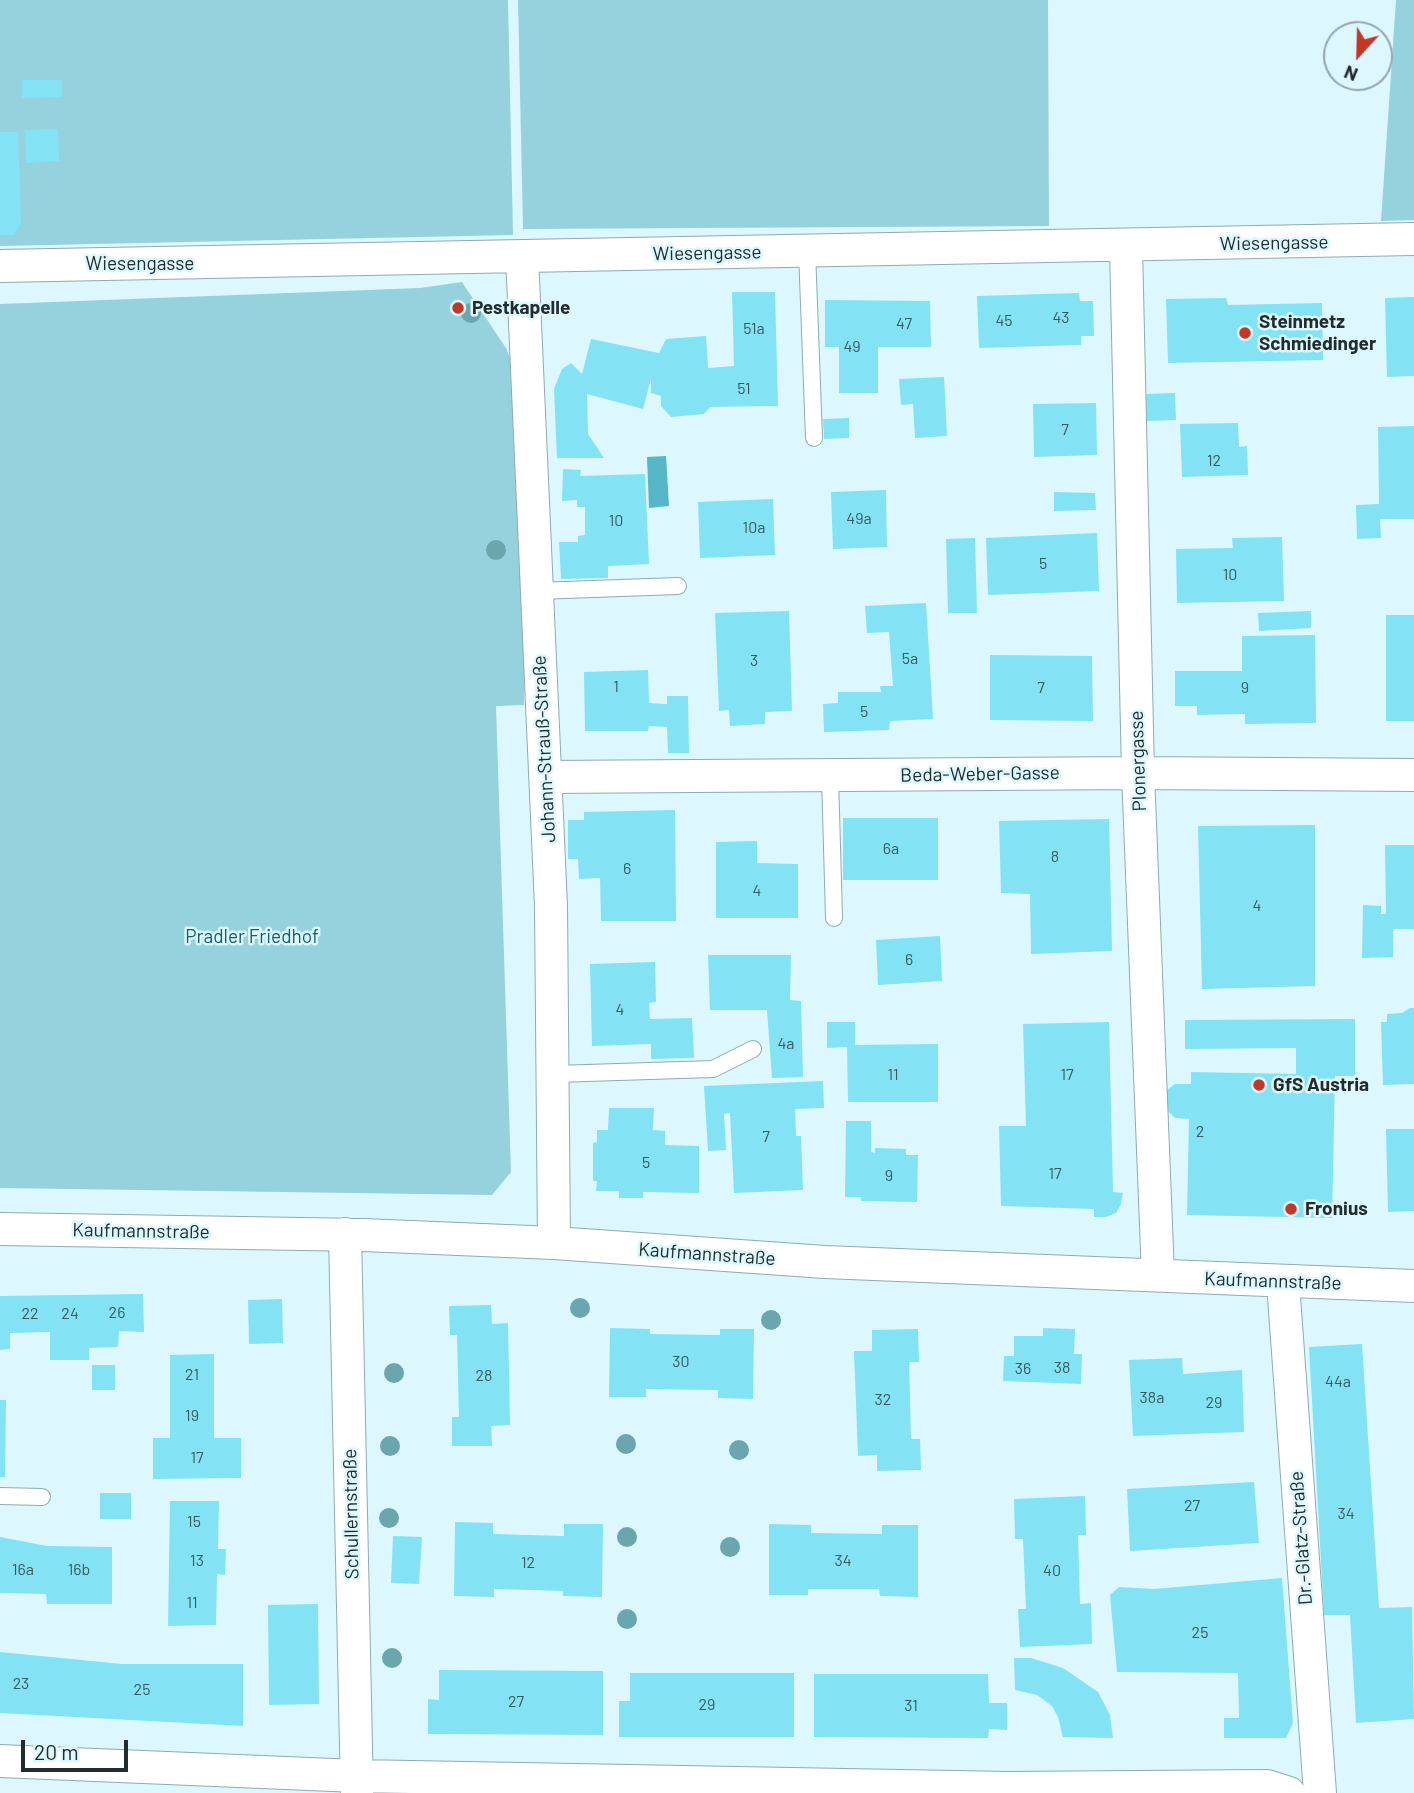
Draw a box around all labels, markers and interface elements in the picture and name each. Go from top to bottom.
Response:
north arrow [1323,21,1393,91]
text: N [1341,61,1361,87]
street label: Wiesengasse [1219,231,1329,255]
street label: Wiesengasse [652,241,762,265]
street label: Wiesengasse [86,253,194,275]
place label: Pestkapelle [472,297,570,319]
marker: Pestkapelle [450,300,466,316]
house number: 43 [1052,308,1070,328]
house number: 45 [995,311,1013,331]
place label: Steinmetz Schmiedinger [1259,311,1376,355]
house number: 47 [896,314,912,334]
house number: 51a [743,319,765,339]
marker: Steinmetz Schmiedinger [1237,325,1253,341]
house number: 49 [843,337,861,357]
house number: 51 [737,379,751,399]
house number: 7 [1061,420,1069,440]
house number: 12 [1207,451,1221,471]
house number: 49a [846,509,872,529]
house number: 10 [609,511,623,531]
house number: 10a [743,518,765,538]
house number: 5 [1039,554,1047,574]
house number: 10 [1223,565,1237,585]
house number: 5a [902,649,918,669]
house number: 3 [750,651,758,671]
street label: Johann-Strauß-Straße [528,655,560,843]
house number: 1 [613,677,619,697]
house number: 7 [1037,678,1045,698]
house number: 9 [1241,678,1249,698]
house number: 5 [860,702,868,722]
street label: Plonergasse [1125,710,1151,812]
street label: Beda-Weber-Gasse [900,761,1060,787]
house number: 6a [883,839,899,859]
house number: 8 [1051,847,1059,867]
house number: 6 [623,859,631,879]
house number: 4 [753,881,761,901]
house number: 4 [1253,896,1261,916]
park label: Pradler Friedhof [185,926,319,948]
house number: 6 [905,950,913,970]
house number: 4 [616,1000,624,1020]
house number: 4a [778,1034,794,1054]
house number: 11 [887,1065,899,1085]
house number: 17 [1060,1065,1074,1085]
place label: GfS Austria [1273,1074,1369,1096]
marker: GfS Austria [1251,1077,1267,1093]
house number: 2 [1196,1122,1204,1142]
house number: 7 [762,1127,770,1147]
house number: 5 [642,1153,650,1173]
house number: 17 [1048,1164,1062,1184]
house number: 9 [885,1166,893,1186]
place label: Fronius [1305,1198,1368,1220]
marker: Fronius [1283,1201,1299,1217]
street label: Kaufmannstraße [72,1218,210,1244]
street label: Kaufmannstraße [638,1238,776,1270]
street label: Kaufmannstraße [1204,1267,1342,1295]
house number: 26 [109,1303,125,1323]
house number: 22 [21,1304,39,1324]
house number: 24 [61,1304,79,1324]
house number: 30 [672,1352,690,1372]
house number: 38 [1054,1358,1070,1378]
house number: 36 [1015,1359,1031,1379]
house number: 21 [185,1365,199,1385]
house number: 28 [476,1366,492,1386]
house number: 44a [1325,1372,1351,1392]
house number: 38a [1140,1388,1164,1408]
house number: 32 [875,1390,891,1410]
house number: 29 [1206,1393,1222,1413]
house number: 19 [185,1406,199,1426]
house number: 17 [190,1448,204,1468]
street label: Schullernstraße [338,1448,364,1580]
street label: Dr.-Glatz-Straße [1285,1470,1317,1606]
house number: 27 [1184,1496,1200,1516]
house number: 34 [1337,1504,1355,1524]
house number: 15 [187,1512,201,1532]
house number: 13 [190,1551,204,1571]
house number: 34 [834,1551,852,1571]
house number: 12 [521,1553,535,1573]
house number: 16a [12,1560,34,1580]
house number: 16b [68,1560,90,1580]
house number: 40 [1043,1561,1061,1581]
house number: 11 [186,1593,198,1613]
house number: 25 [1192,1623,1208,1643]
house number: 23 [13,1674,29,1694]
house number: 25 [134,1680,150,1700]
house number: 27 [508,1692,524,1712]
house number: 29 [699,1695,715,1715]
house number: 31 [904,1696,918,1716]
scale bar [24,1727,131,1771]
text: 20 m [34,1739,79,1764]

